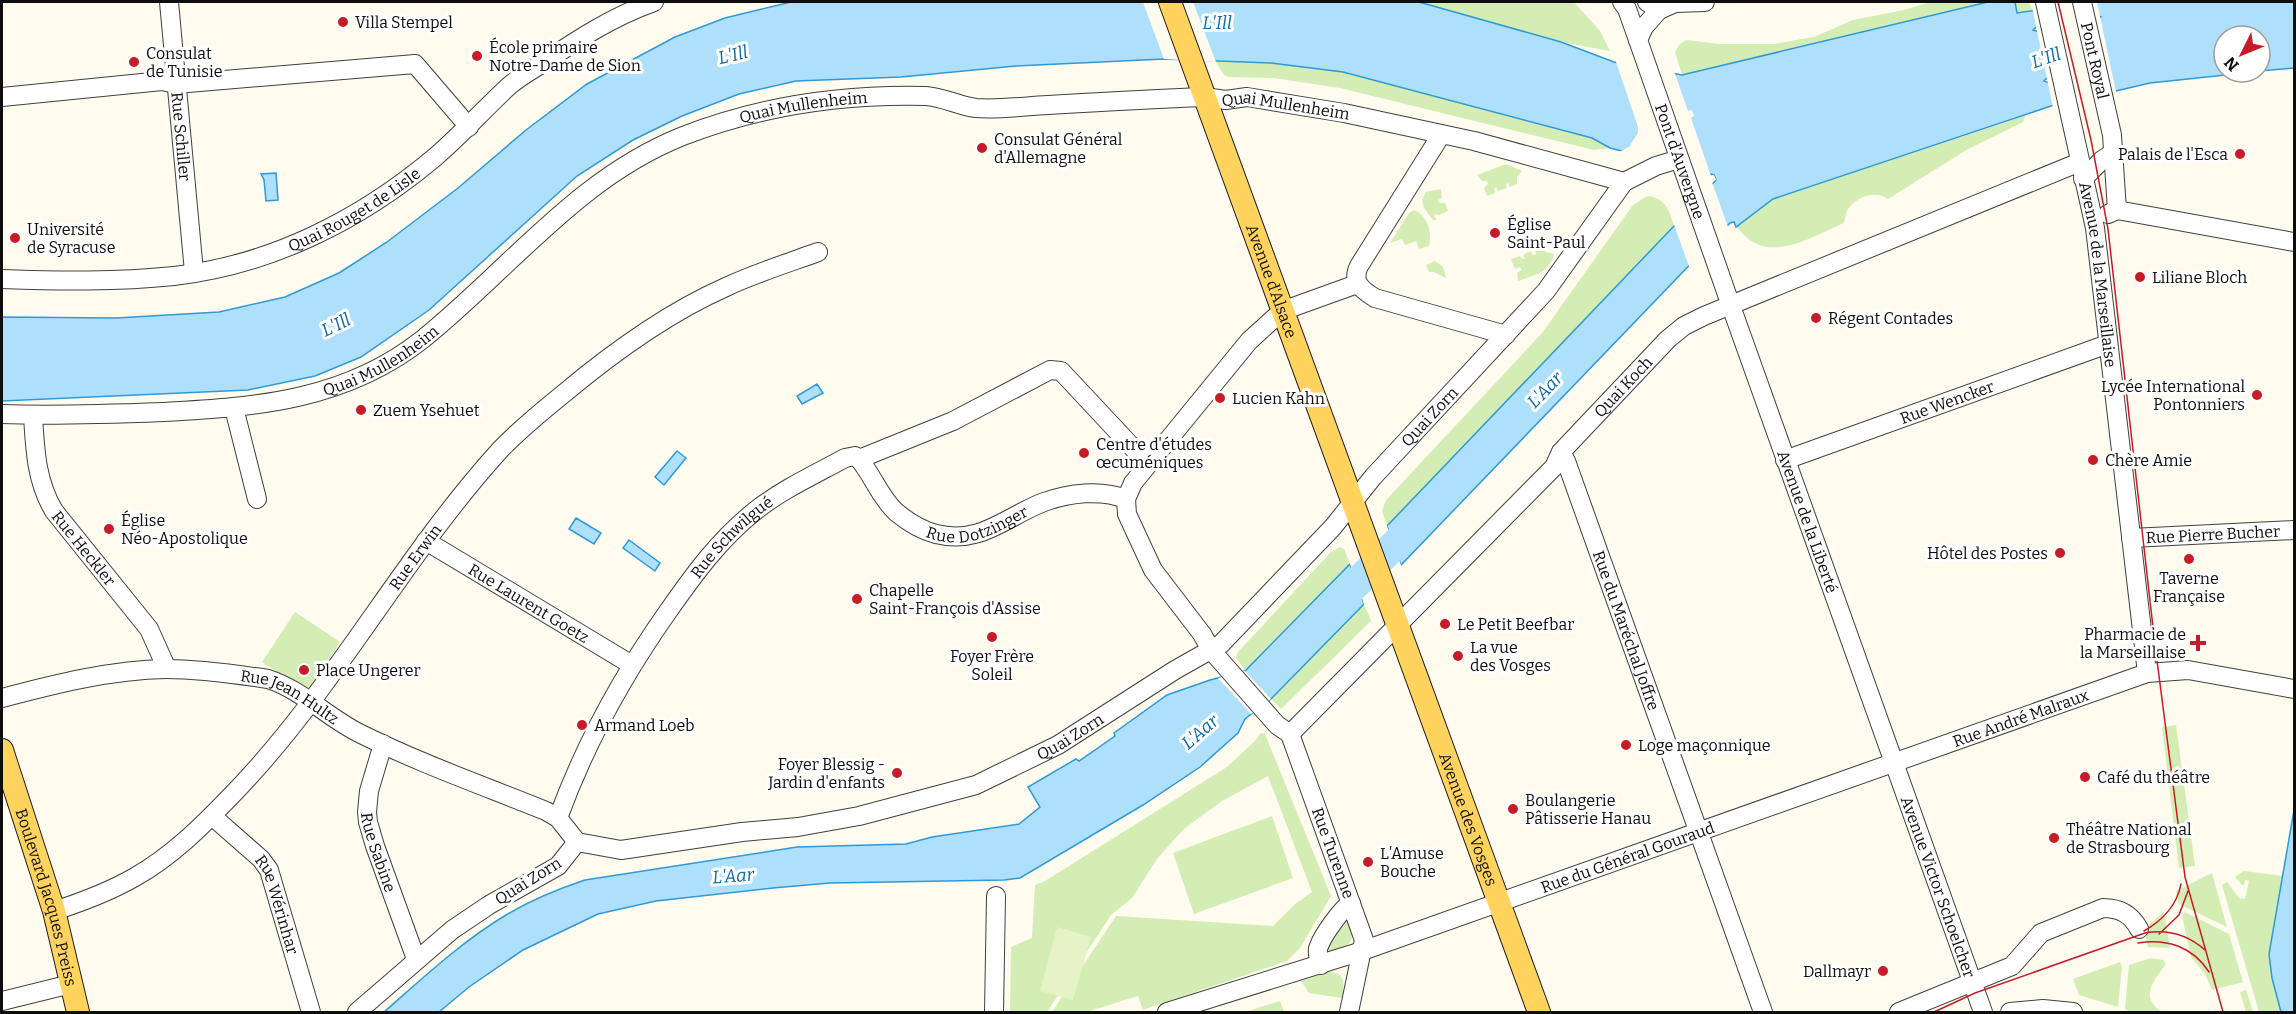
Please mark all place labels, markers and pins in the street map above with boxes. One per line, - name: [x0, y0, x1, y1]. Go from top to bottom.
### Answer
- place label: Villa Stempel: [355, 13, 453, 32]
- marker: Villa Stempel: [336, 15, 350, 29]
- place label: École primaire Notre-Dame de Sion: [489, 37, 641, 75]
- place label: Consulat de Tunisie: [146, 44, 222, 81]
- marker: École primaire Notre-Dame de Sion: [470, 49, 484, 63]
- marker: Consulat de Tunisie: [127, 55, 141, 69]
- place label: Consulat Général d'Allemagne: [994, 130, 1123, 167]
- marker: Consulat Général d'Allemagne: [975, 141, 989, 155]
- place label: Palais de l'Esca: [2118, 145, 2228, 164]
- marker: Palais de l'Esca: [2233, 147, 2247, 161]
- place label: Église Saint-Paul: [1507, 214, 1586, 252]
- place label: Université de Syracuse: [27, 220, 115, 257]
- marker: Église Saint-Paul: [1488, 226, 1502, 240]
- marker: Université de Syracuse: [8, 231, 22, 245]
- place label: Liliane Bloch: [2152, 268, 2247, 287]
- marker: Liliane Bloch: [2133, 270, 2147, 284]
- place label: Régent Contades: [1828, 309, 1953, 328]
- marker: Régent Contades: [1809, 311, 1823, 325]
- place label: Lycée International Pontonniers: [2101, 377, 2245, 414]
- marker: Lycée International Pontonniers: [2250, 388, 2264, 402]
- place label: Lucien Kahn: [1232, 389, 1325, 408]
- marker: Lucien Kahn: [1213, 391, 1227, 405]
- place label: Zuem Ysehuet: [373, 401, 480, 420]
- marker: Zuem Ysehuet: [354, 403, 368, 417]
- place label: Centre d'études œcuméniques: [1096, 435, 1212, 472]
- marker: Centre d'études œcuméniques: [1077, 446, 1091, 460]
- place label: Chère Amie: [2105, 451, 2192, 470]
- marker: Chère Amie: [2086, 453, 2100, 467]
- place label: Église Néo-Apostolique: [121, 510, 248, 548]
- marker: Église Néo-Apostolique: [102, 522, 116, 536]
- place label: Hôtel des Postes: [1927, 544, 2048, 563]
- marker: Hôtel des Postes: [2053, 546, 2067, 560]
- marker: Taverne Française: [2182, 552, 2196, 566]
- place label: Taverne Française: [2153, 569, 2225, 606]
- place label: Chapelle Saint-François d'Assise: [869, 581, 1041, 618]
- marker: Chapelle Saint-François d'Assise: [850, 592, 864, 606]
- place label: Le Petit Beefbar: [1457, 615, 1574, 634]
- marker: Le Petit Beefbar: [1438, 617, 1452, 631]
- place label: Pharmacie de la Marseillaise: [2080, 625, 2186, 662]
- marker: Foyer Frère Soleil: [985, 630, 999, 644]
- marker: Pharmacie de la Marseillaise: [2191, 636, 2205, 650]
- place label: La vue des Vosges: [1470, 638, 1551, 675]
- place label: Foyer Frère Soleil: [950, 647, 1034, 684]
- marker: La vue des Vosges: [1451, 649, 1465, 663]
- place label: Place Ungerer: [316, 661, 420, 680]
- marker: Place Ungerer: [297, 663, 311, 677]
- place label: Armand Loeb: [594, 716, 695, 735]
- marker: Armand Loeb: [575, 718, 589, 732]
- place label: Loge maçonnique: [1638, 736, 1771, 755]
- marker: Loge maçonnique: [1619, 738, 1633, 752]
- place label: Foyer Blessig - Jardin d'enfants: [767, 755, 885, 792]
- marker: Foyer Blessig - Jardin d'enfants: [890, 766, 904, 780]
- place label: Café du théâtre: [2097, 768, 2210, 787]
- marker: Café du théâtre: [2078, 770, 2092, 784]
- place label: Boulangerie Pâtisserie Hanau: [1525, 791, 1651, 828]
- marker: Boulangerie Pâtisserie Hanau: [1506, 802, 1520, 816]
- place label: Théâtre National de Strasbourg: [2066, 820, 2192, 857]
- marker: Théâtre National de Strasbourg: [2047, 831, 2061, 845]
- place label: L'Amuse Bouche: [1380, 844, 1444, 881]
- marker: L'Amuse Bouche: [1361, 855, 1375, 869]
- place label: Dallmayr: [1803, 962, 1871, 981]
- marker: Dallmayr: [1876, 964, 1890, 978]

